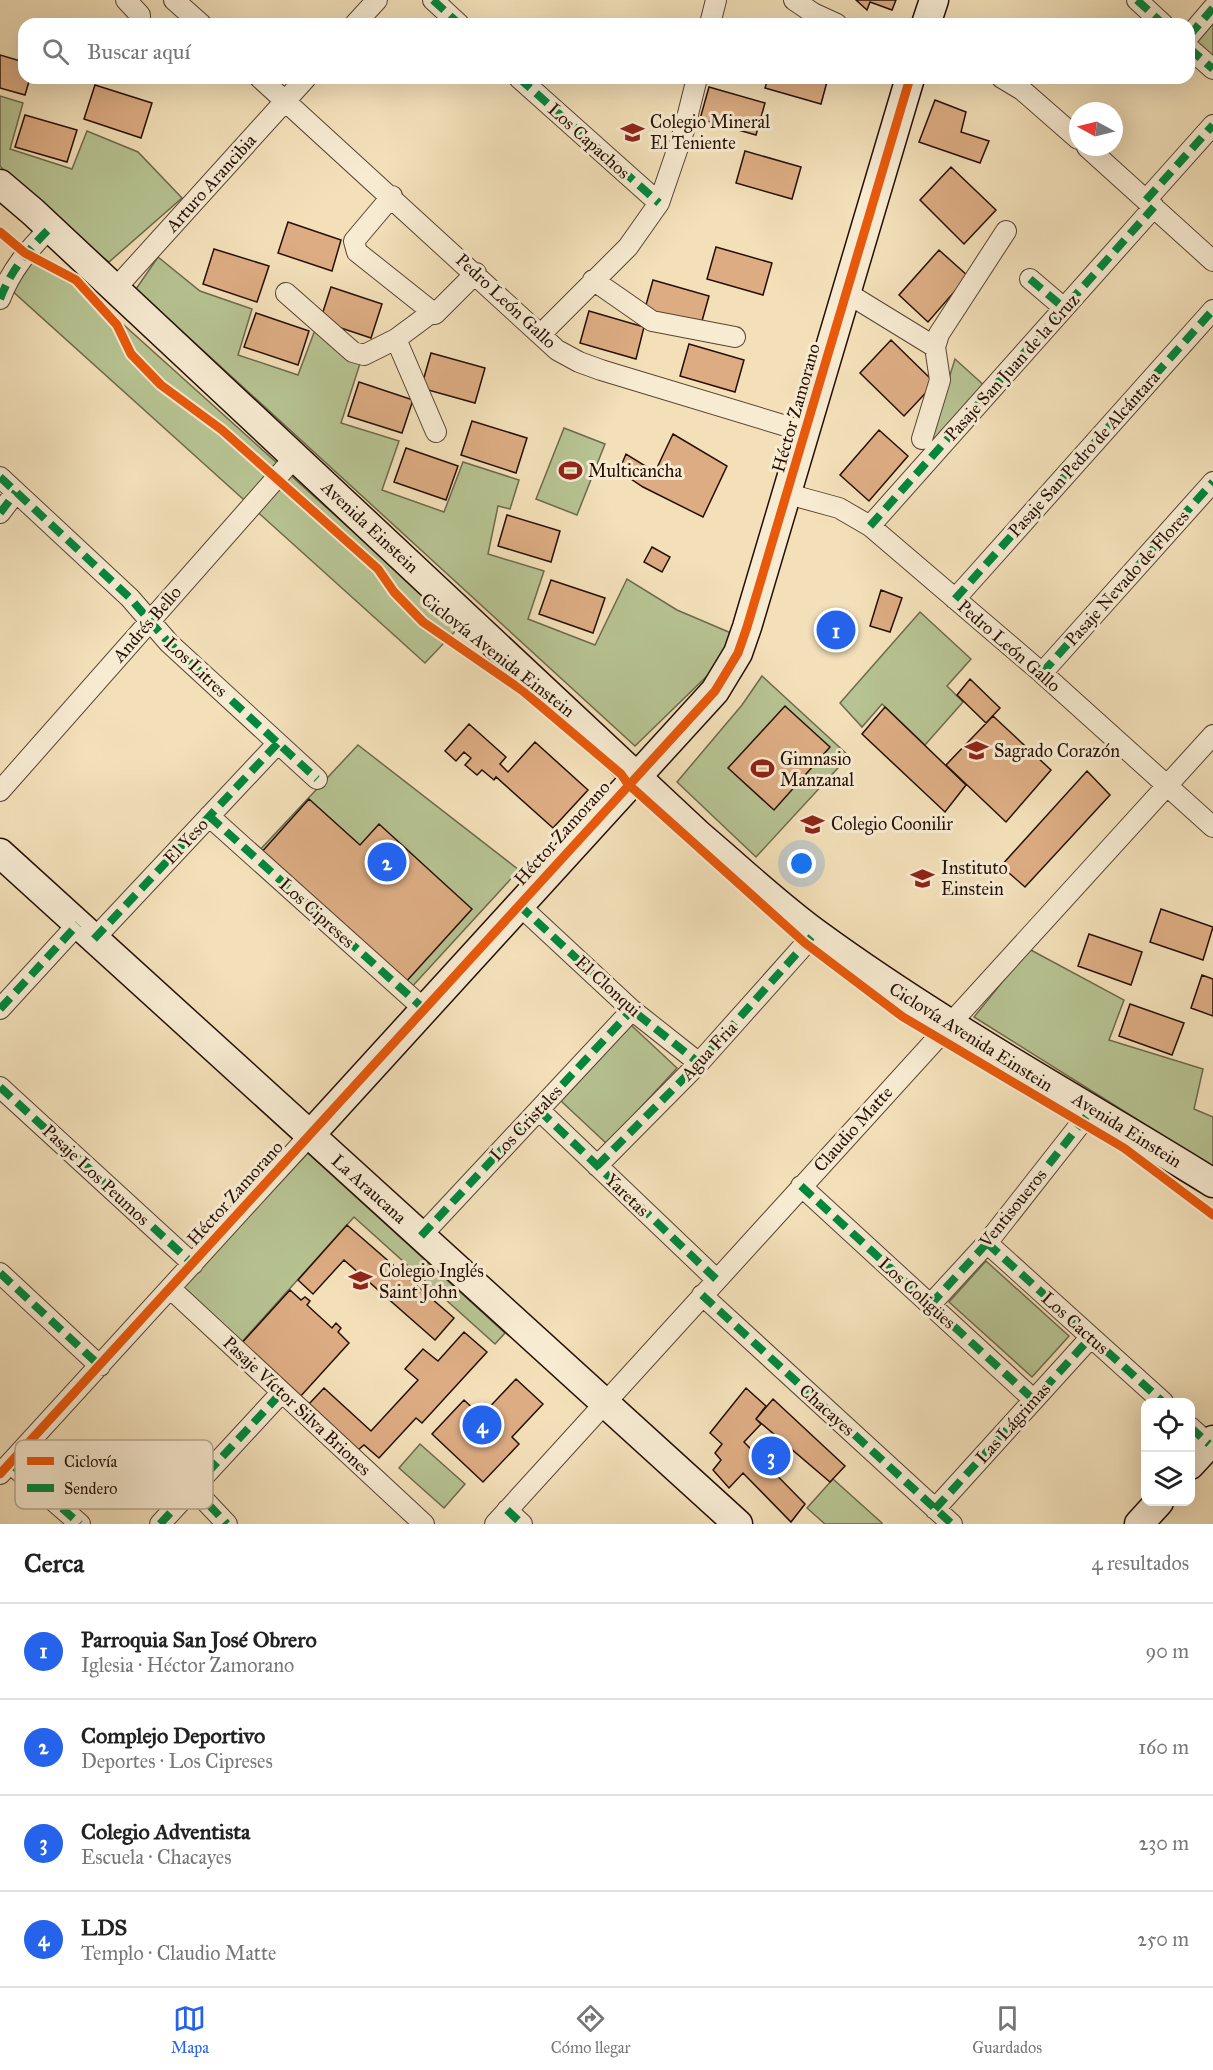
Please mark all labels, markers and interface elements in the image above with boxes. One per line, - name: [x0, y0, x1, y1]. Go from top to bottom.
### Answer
- search box: [18, 18, 1195, 84]
- icon: search: [39, 35, 72, 68]
- text: Buscar aquí: [87, 38, 190, 65]
- street label: Los Capachos: [543, 98, 635, 184]
- north arrow: [1069, 102, 1123, 156]
- place label: Colegio Mineral El Teniente: [650, 111, 770, 154]
- school or university icon: Colegio Mineral El Teniente: [619, 119, 645, 145]
- street label: Arturo Arancibia: [161, 129, 261, 237]
- street label: Pedro León Gallo: [451, 249, 561, 353]
- street label: Pasaje San Juan de la Cruz: [940, 289, 1085, 446]
- street label: Héctor Zamorano: [767, 341, 825, 475]
- street label: Pasaje San Pedro de Alcántara: [1004, 366, 1165, 542]
- sports icon: Multicancha: [557, 458, 583, 484]
- place label: Multicancha: [588, 460, 683, 482]
- street label: Avenida Einstein: [316, 476, 423, 578]
- street label: Pasaje Nevado de Flores: [1060, 506, 1194, 650]
- street label: Andrés Bello: [107, 581, 186, 667]
- street label: Ciclovía Avenida Einstein: [417, 588, 579, 722]
- street label: Pedro León Gallo: [953, 595, 1065, 697]
- pin: 1: [816, 608, 856, 652]
- street label: Los Litres: [160, 632, 232, 702]
- school or university icon: Sagrado Corazón: [963, 738, 989, 764]
- place label: Sagrado Corazón: [994, 740, 1120, 763]
- place label: Gimnasio Manzanal: [780, 748, 854, 791]
- sports icon: Gimnasio Manzanal: [749, 756, 775, 782]
- street label: Héctor Zamorano: [509, 776, 615, 890]
- school or university icon: Colegio Coonilir: [800, 811, 826, 837]
- street label: El Yeso: [159, 813, 213, 869]
- place label: Colegio Coonilir: [831, 813, 953, 836]
- pin: 2: [368, 840, 406, 884]
- your location: [787, 849, 816, 878]
- place label: Instituto Einstein: [941, 857, 1008, 900]
- school or university icon: Instituto Einstein: [910, 865, 936, 891]
- street label: Los Cipreses: [275, 873, 359, 953]
- street label: El Clonqui: [570, 951, 645, 1022]
- street label: Ciclovía Avenida Einstein: [885, 978, 1057, 1097]
- street label: Agua Fria: [676, 1017, 743, 1086]
- street label: Los Cristales: [485, 1080, 567, 1166]
- street label: Claudio Matte: [809, 1082, 897, 1176]
- street label: Avenida Einstein: [1067, 1087, 1186, 1173]
- street label: Pasaje Los Peumos: [38, 1120, 154, 1230]
- street label: Héctor Zamorano: [182, 1136, 288, 1250]
- street label: La Araucana: [327, 1150, 411, 1229]
- street label: Ventisoueros: [974, 1164, 1051, 1253]
- street label: Yaretas: [600, 1169, 654, 1221]
- street label: Los Coligües: [873, 1253, 960, 1334]
- place label: Colegio Inglés Saint John: [379, 1260, 484, 1304]
- school or university icon: Colegio Inglés Saint John: [348, 1268, 374, 1294]
- street label: Los Cactus: [1037, 1287, 1113, 1359]
- street label: Pasaje Víctor Silva Briones: [218, 1332, 376, 1480]
- street label: Las Lágrimas: [971, 1378, 1056, 1469]
- street label: Chacayes: [795, 1379, 859, 1441]
- map controls: [1141, 1398, 1195, 1506]
- button: locate: [1141, 1398, 1195, 1452]
- pin: 4: [462, 1402, 502, 1448]
- pin: 3: [752, 1434, 790, 1478]
- legend: [15, 1440, 213, 1509]
- text: Ciclovía: [64, 1452, 117, 1471]
- button: layers: [1141, 1452, 1195, 1506]
- text: Sendero: [64, 1479, 117, 1498]
- text: Cerca: [24, 1547, 84, 1579]
- text: 4 resultados: [1091, 1551, 1189, 1575]
- text: Parroquia San José Obrero: [81, 1626, 317, 1653]
- text: 1: [40, 1639, 47, 1663]
- text: 90 m: [1146, 1639, 1189, 1663]
- text: Iglesia · Héctor Zamorano: [81, 1653, 294, 1677]
- text: Complejo Deportivo: [81, 1722, 265, 1749]
- text: 2: [39, 1735, 48, 1759]
- text: 160 m: [1138, 1735, 1189, 1759]
- text: Deportes · Los Cipreses: [81, 1749, 273, 1773]
- text: Colegio Adventista: [81, 1818, 250, 1845]
- text: 3: [40, 1831, 48, 1855]
- text: 230 m: [1138, 1831, 1189, 1855]
- text: Escuela · Chacayes: [81, 1845, 232, 1869]
- text: LDS: [81, 1914, 127, 1941]
- text: 4: [38, 1927, 49, 1951]
- text: 250 m: [1137, 1927, 1189, 1951]
- text: Templo · Claudio Matte: [81, 1941, 276, 1965]
- tab: Mapa: [171, 2002, 209, 2057]
- tab: Cómo llegar: [551, 2002, 630, 2057]
- tab: Guardados: [972, 2002, 1042, 2057]

